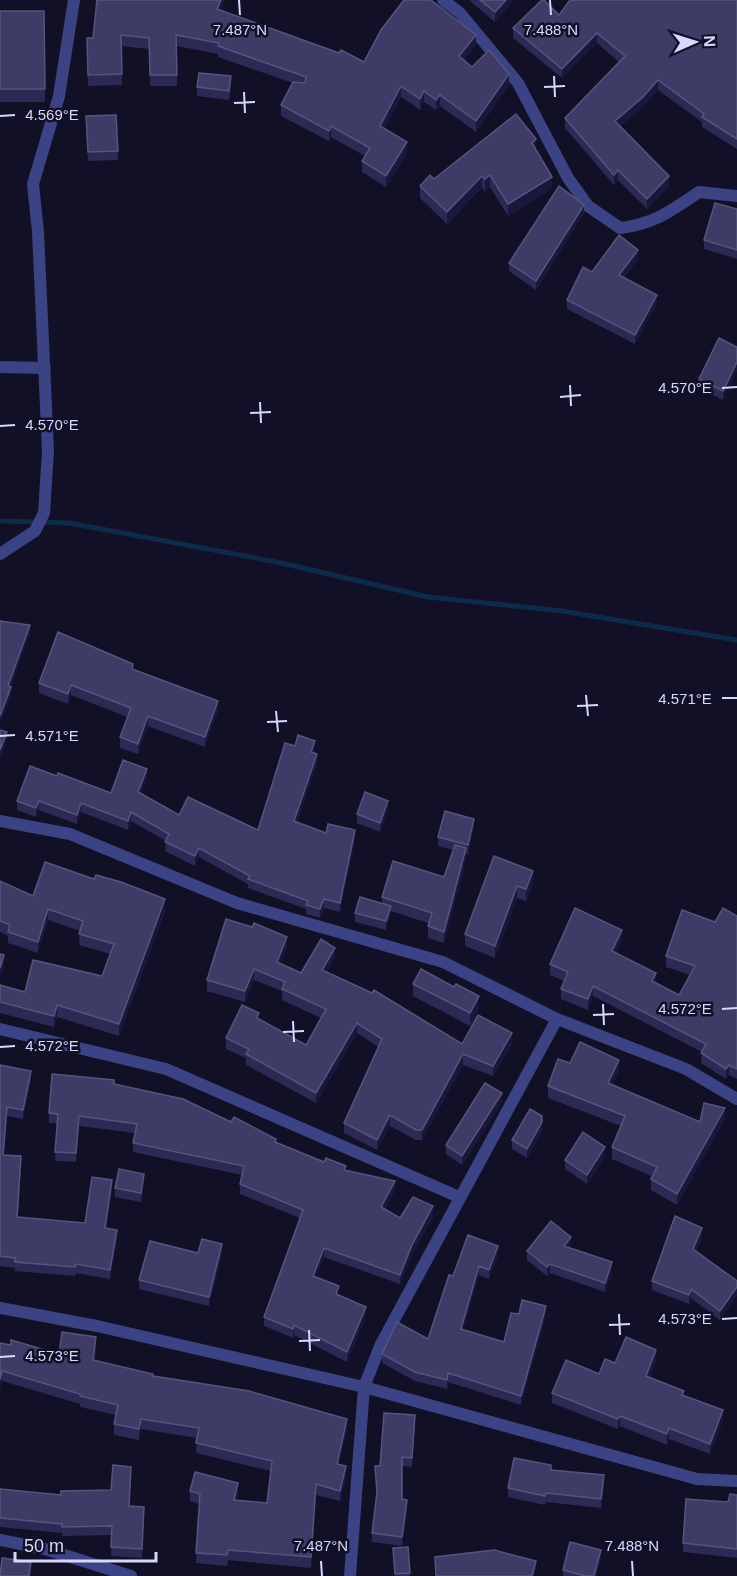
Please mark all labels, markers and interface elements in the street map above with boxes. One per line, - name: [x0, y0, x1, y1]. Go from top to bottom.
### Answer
- north arrow: [665, 12, 725, 72]
- text: 7.487°N: [213, 21, 267, 38]
- text: 7.488°N: [524, 21, 578, 38]
- text: N: [701, 35, 718, 47]
- text: 4.569°E: [25, 106, 79, 123]
- text: 4.570°E: [658, 379, 712, 396]
- text: 4.570°E: [25, 416, 79, 433]
- text: 4.571°E: [658, 690, 712, 707]
- text: 4.571°E: [25, 727, 79, 744]
- text: 4.572°E: [658, 1000, 712, 1017]
- text: 4.572°E: [25, 1037, 79, 1054]
- text: 4.573°E: [658, 1310, 712, 1327]
- text: 4.573°E: [25, 1347, 79, 1364]
- scale bar: [15, 1525, 156, 1563]
- text: 50 m: [24, 1536, 64, 1556]
- text: 7.487°N: [294, 1537, 348, 1554]
- text: 7.488°N: [605, 1537, 659, 1554]

